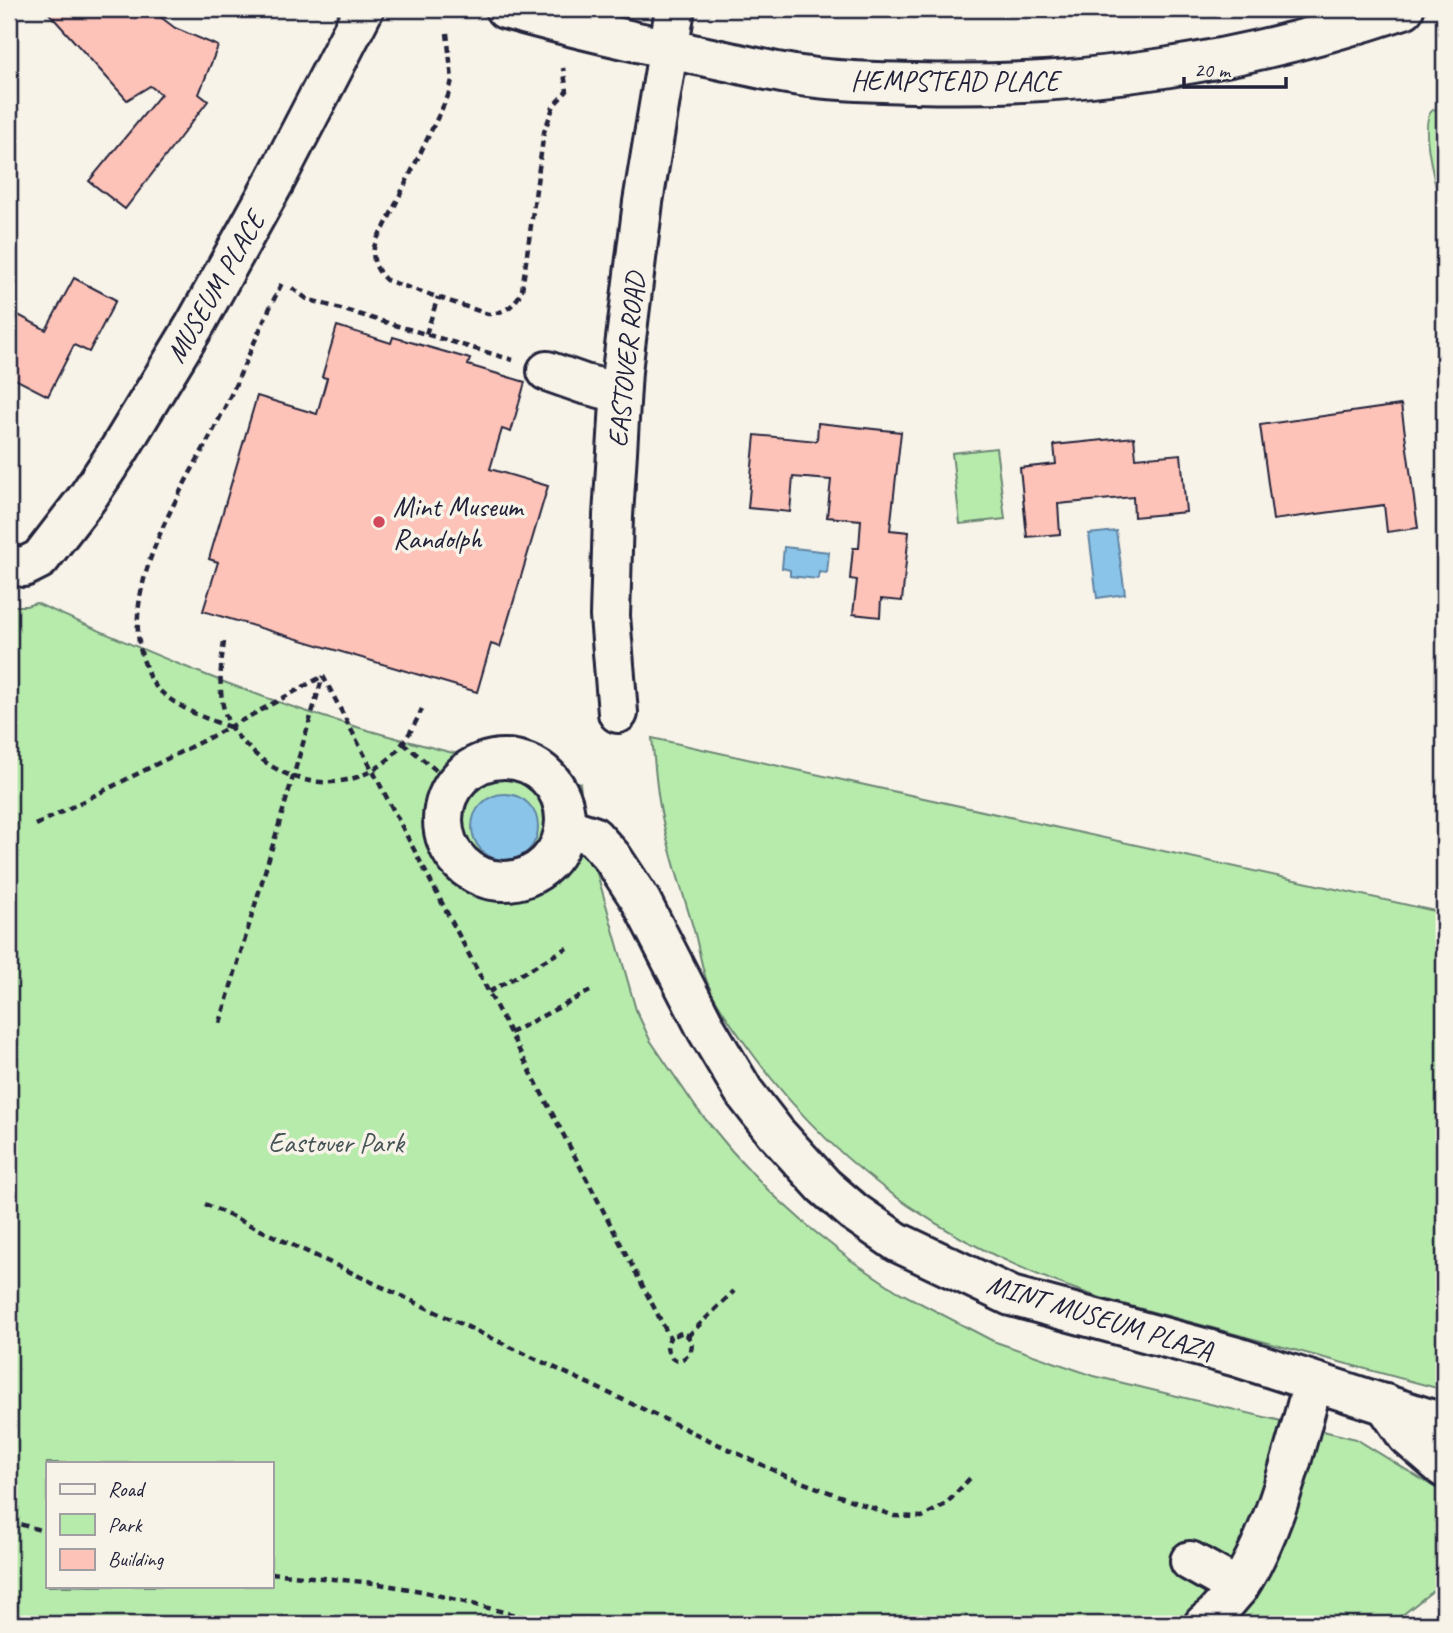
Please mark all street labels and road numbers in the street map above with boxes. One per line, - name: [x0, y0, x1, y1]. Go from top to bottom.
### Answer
- street label: HEMPSTEAD PLACE: [851, 63, 1063, 98]
- street label: MUSEUM PLACE: [158, 202, 274, 369]
- street label: EASTOVER ROAD: [599, 268, 653, 449]
- street label: MINT MUSEUM PLAZA: [983, 1266, 1218, 1368]

